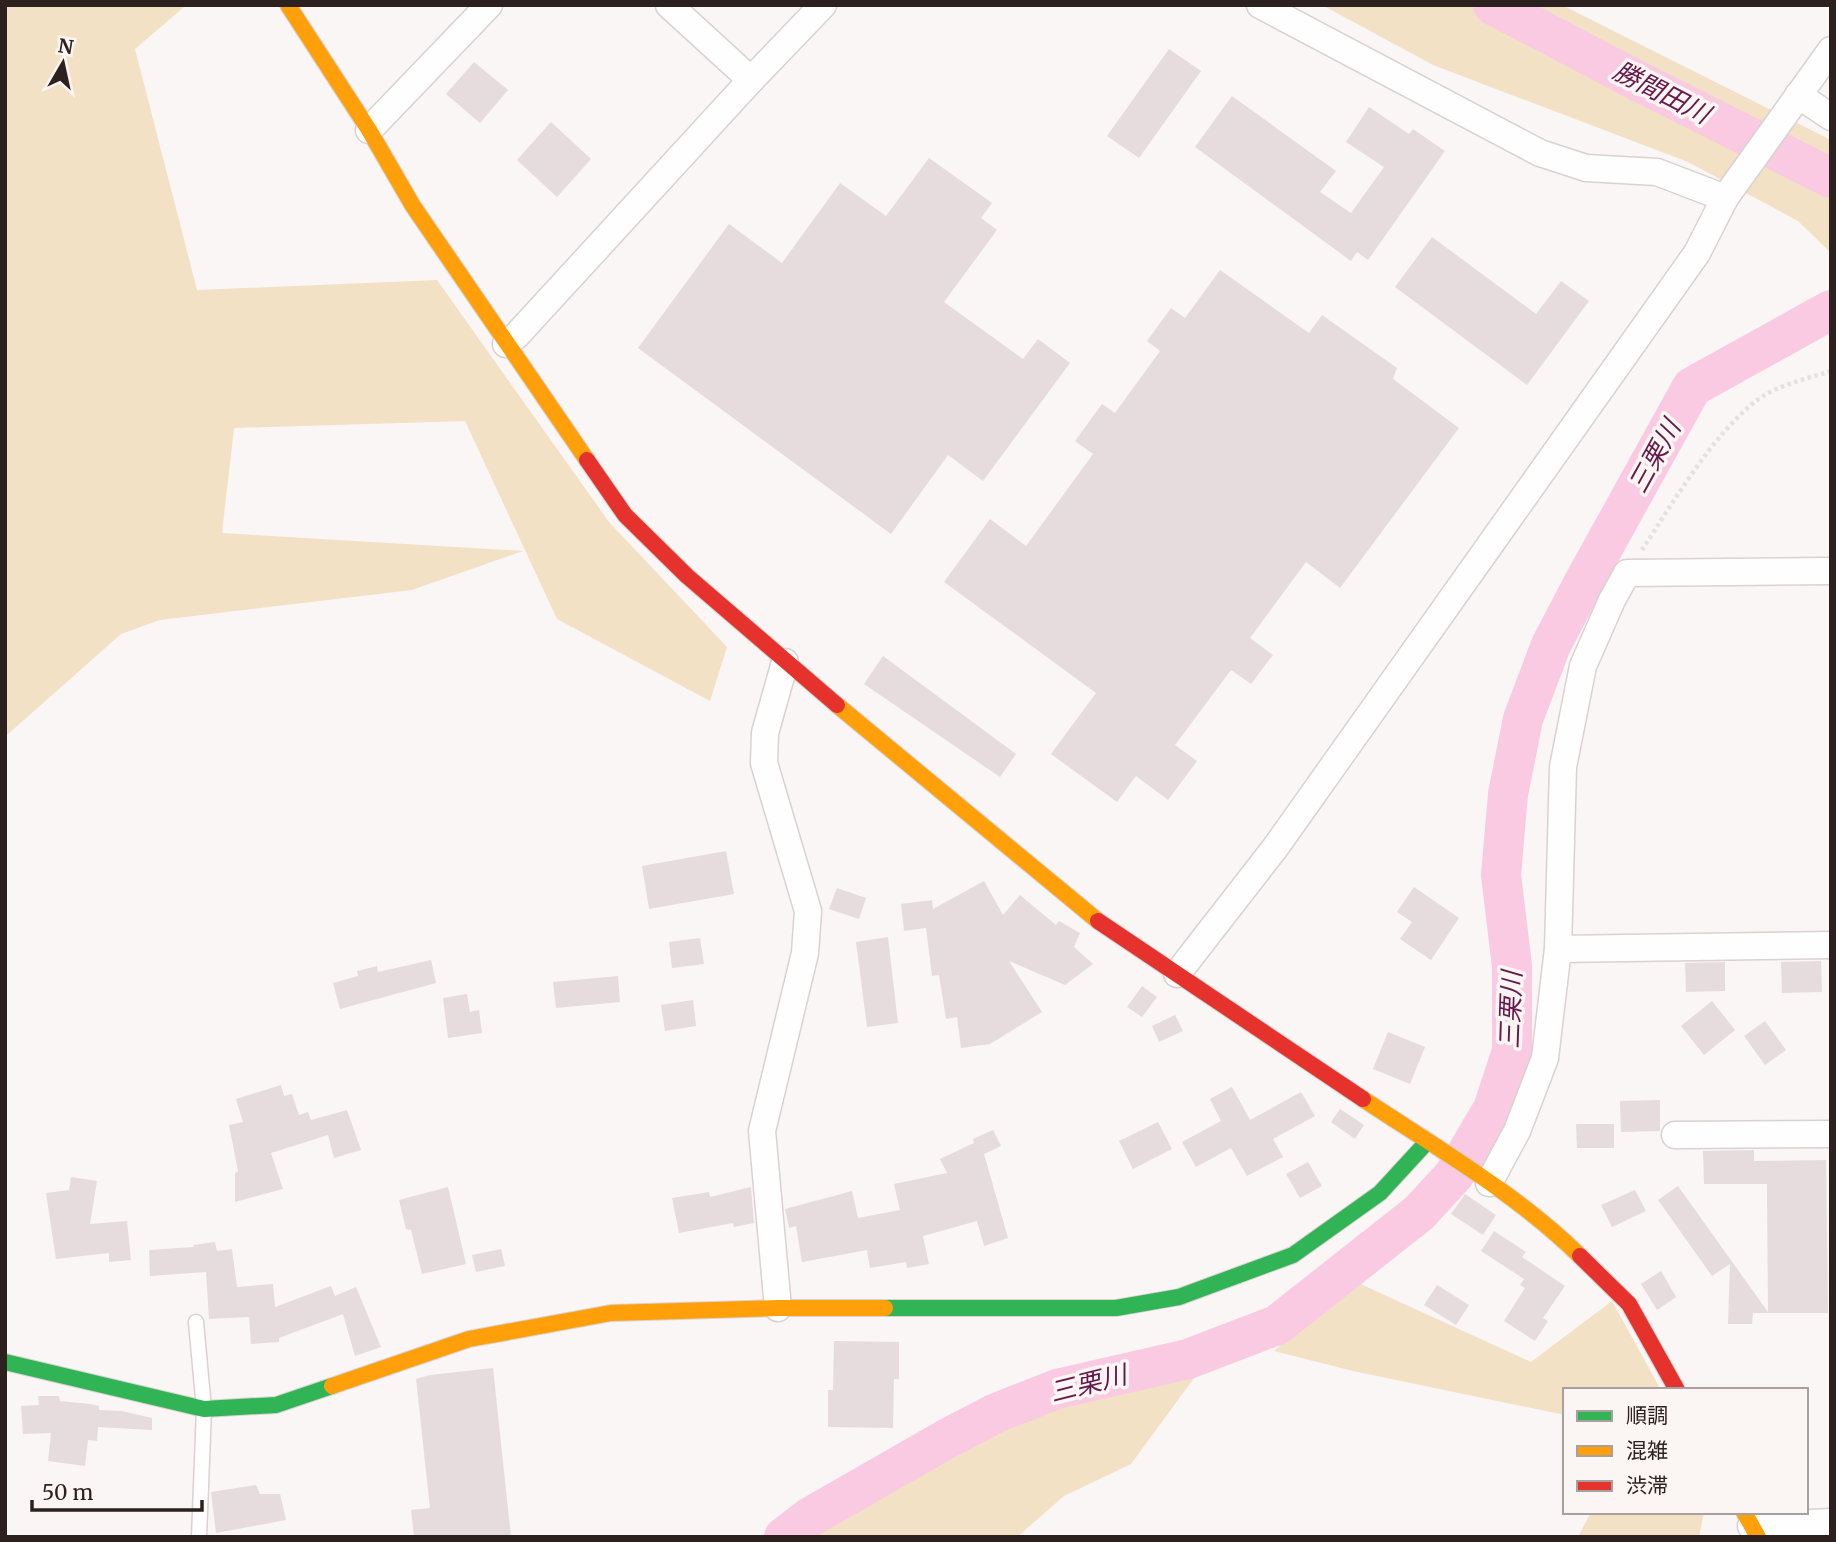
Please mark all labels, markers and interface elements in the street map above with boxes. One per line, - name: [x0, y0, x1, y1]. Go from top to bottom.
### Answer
- north arrow: [28, 28, 98, 98]
- text: N: [56, 33, 75, 59]
- water label: 勝間田川: [1608, 54, 1718, 132]
- water label: 三栗川: [1621, 411, 1689, 498]
- water label: 三栗川: [1492, 967, 1528, 1050]
- water label: 三栗川: [1046, 1357, 1133, 1408]
- legend: [1563, 1388, 1808, 1514]
- text: 順調: [1626, 1402, 1668, 1429]
- text: 混雑: [1626, 1437, 1668, 1464]
- scale bar: [32, 1468, 201, 1512]
- text: 渋滞: [1626, 1472, 1668, 1499]
- text: 50 m: [42, 1479, 93, 1506]

